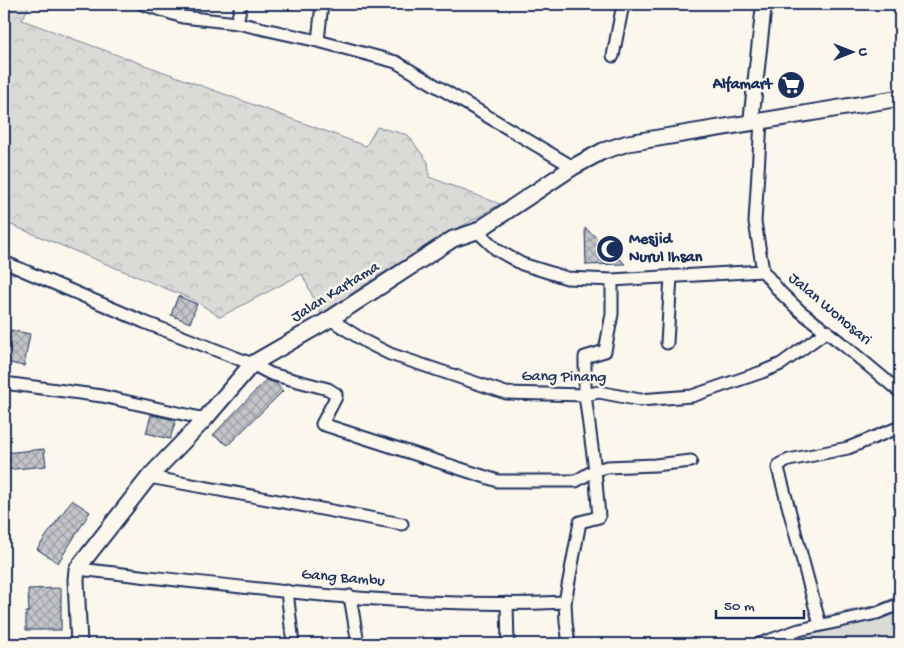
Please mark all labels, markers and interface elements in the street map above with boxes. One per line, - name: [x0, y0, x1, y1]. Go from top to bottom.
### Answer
- north arrow: [826, 28, 876, 78]
- text: U: [854, 48, 871, 56]
- supermarket icon: Alfamart: [776, 70, 806, 100]
- place label: Alfamart: [712, 75, 773, 95]
- place label: Mesjid Nurul Ihsan: [629, 231, 703, 268]
- mosque icon: Mesjid Nurul Ihsan: [595, 234, 625, 264]
- street label: Jalan Kartama: [288, 258, 384, 328]
- street label: Jalan Wonosari: [783, 270, 875, 350]
- street label: Gang Pinang: [521, 368, 607, 388]
- street label: Gang Bambu: [300, 566, 386, 592]
- scale bar: [716, 588, 804, 620]
- text: 50 m: [724, 598, 755, 616]

